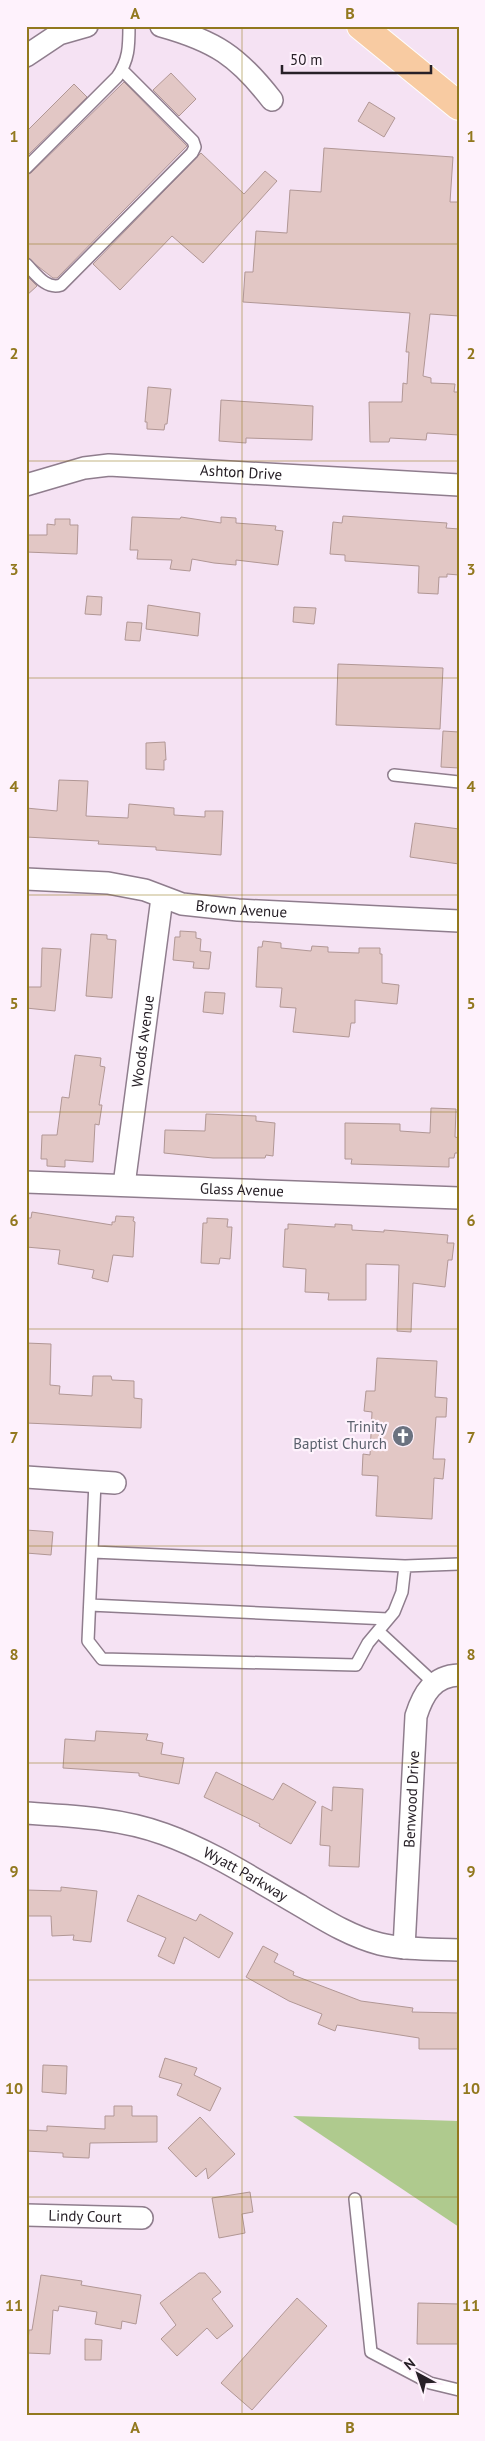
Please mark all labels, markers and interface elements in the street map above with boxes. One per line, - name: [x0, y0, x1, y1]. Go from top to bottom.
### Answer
- text: A: [130, 3, 140, 23]
- text: B: [345, 3, 355, 23]
- scale bar: [282, 42, 431, 74]
- text: 50 m: [290, 50, 323, 69]
- text: 1: [9, 126, 19, 146]
- text: 1: [466, 126, 476, 146]
- text: 2: [9, 343, 19, 363]
- text: 2: [466, 343, 476, 363]
- street label: Ashton Drive: [200, 460, 283, 484]
- text: 3: [9, 559, 19, 579]
- text: 3: [466, 559, 476, 579]
- text: 4: [9, 776, 19, 796]
- text: 4: [466, 776, 476, 796]
- street label: Brown Avenue: [195, 896, 288, 921]
- text: 5: [9, 993, 19, 1013]
- text: 5: [466, 993, 476, 1013]
- street label: Woods Avenue: [127, 994, 158, 1088]
- street label: Glass Avenue: [199, 1178, 284, 1201]
- text: 6: [9, 1210, 19, 1230]
- text: 6: [466, 1210, 476, 1230]
- place label: Trinity Baptist Church: [293, 1417, 387, 1453]
- church icon: Trinity Baptist Church: [391, 1424, 415, 1448]
- text: 7: [9, 1427, 19, 1447]
- text: 7: [466, 1427, 476, 1447]
- text: 8: [9, 1644, 19, 1664]
- text: 8: [466, 1644, 476, 1664]
- street label: Benwood Drive: [399, 1750, 423, 1848]
- street label: Wyatt Parkway: [200, 1842, 291, 1905]
- text: 9: [9, 1861, 19, 1881]
- text: 9: [466, 1861, 476, 1881]
- text: 10: [5, 2078, 23, 2098]
- text: 10: [462, 2078, 480, 2098]
- street label: Lindy Court: [48, 2206, 122, 2226]
- text: 11: [5, 2295, 23, 2315]
- text: 11: [462, 2295, 480, 2315]
- north arrow: [392, 2348, 442, 2398]
- text: N: [400, 2354, 419, 2374]
- text: A: [130, 2417, 140, 2437]
- text: B: [345, 2417, 355, 2437]

